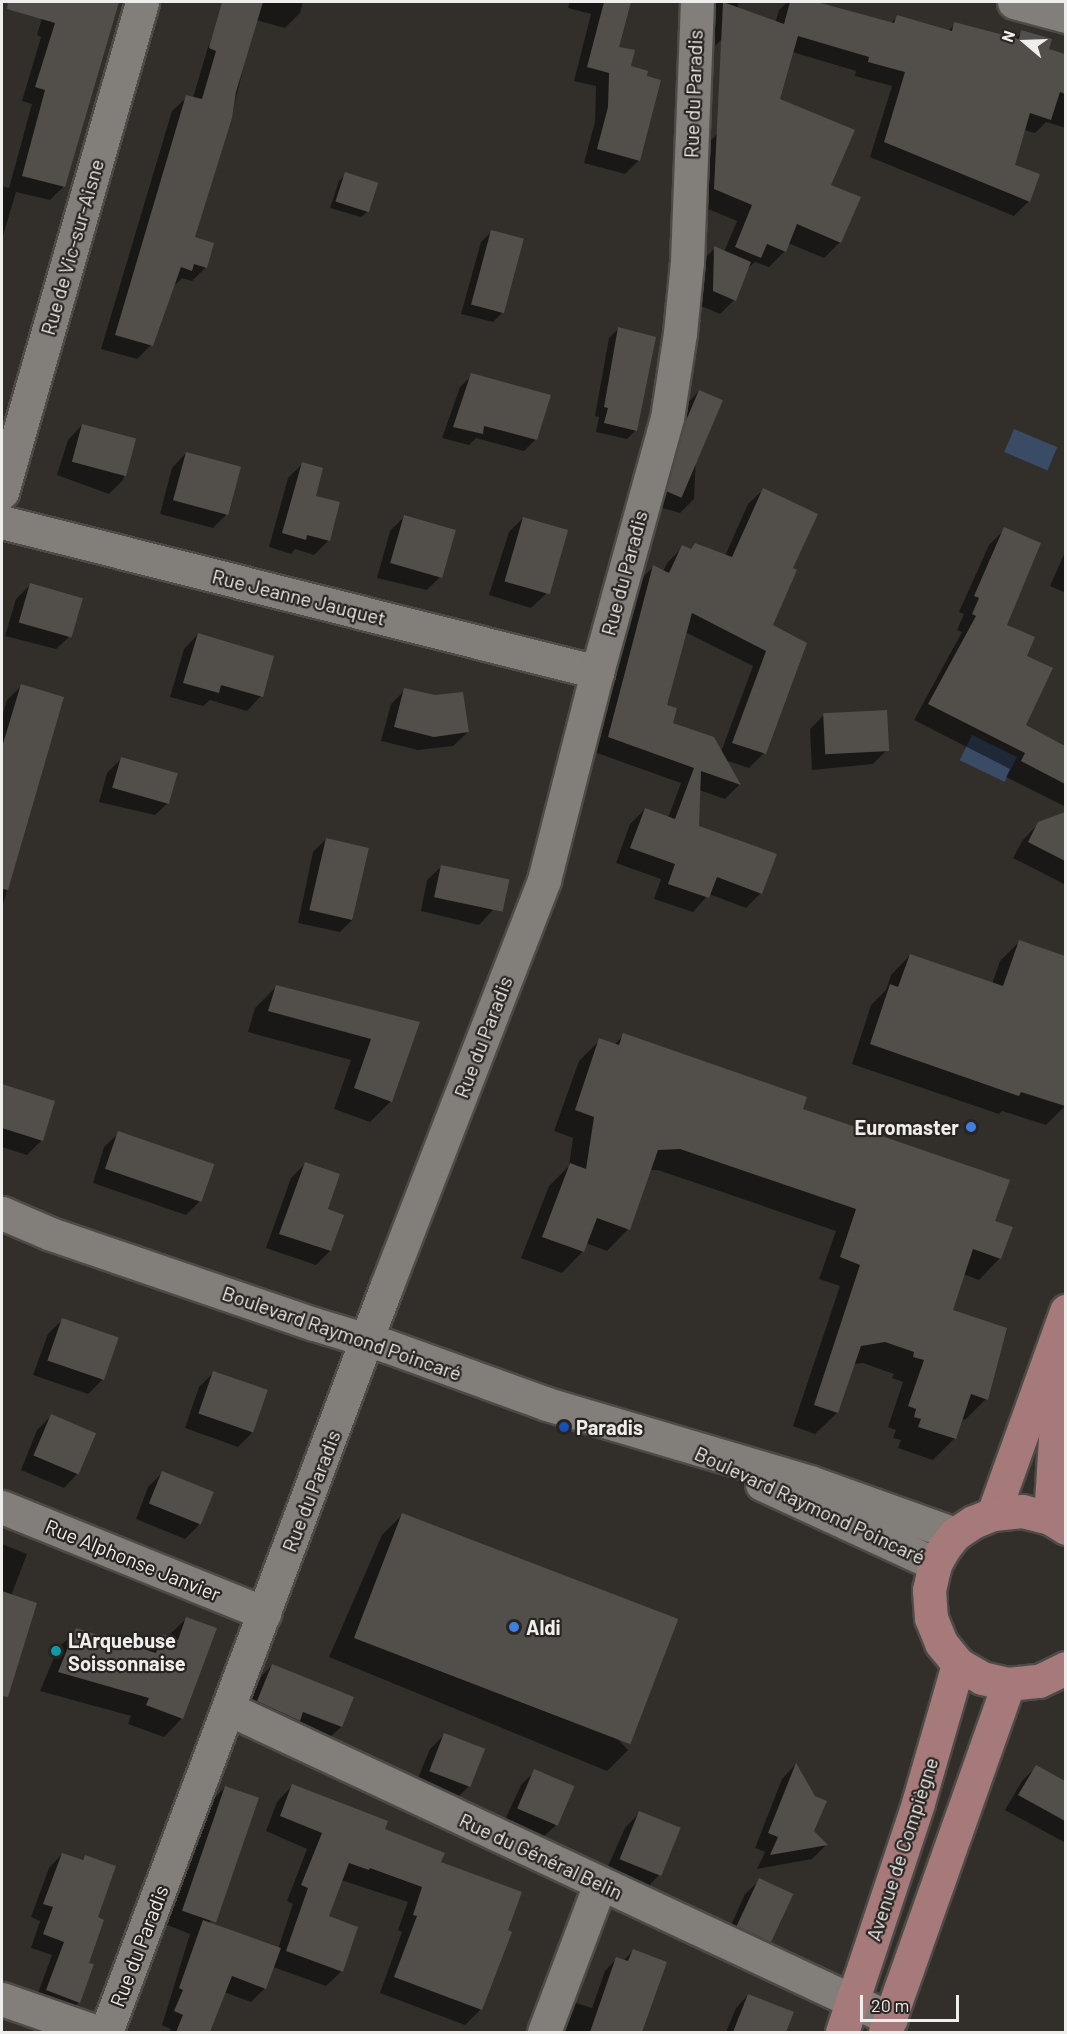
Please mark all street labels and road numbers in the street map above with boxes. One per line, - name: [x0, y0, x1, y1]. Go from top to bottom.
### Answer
- street label: Rue du Paradis: [679, 29, 707, 159]
- street label: Rue de Vic-sur-Aisne: [35, 156, 109, 338]
- street label: Rue du Paradis: [596, 508, 652, 638]
- street label: Rue Jeanne Jauquet: [210, 564, 388, 630]
- street label: Rue du Paradis: [449, 973, 517, 1101]
- street label: Boulevard Raymond Poincaré: [219, 1281, 465, 1385]
- street label: Rue du Paradis: [277, 1427, 345, 1555]
- street label: Boulevard Raymond Poincaré: [691, 1441, 929, 1569]
- street label: Rue Alphonse Janvier: [42, 1514, 224, 1606]
- street label: Avenue de Compiègne: [861, 1754, 943, 1944]
- street label: Rue du Général Belin: [456, 1808, 626, 1904]
- street label: Rue du Paradis: [105, 1882, 173, 2010]

